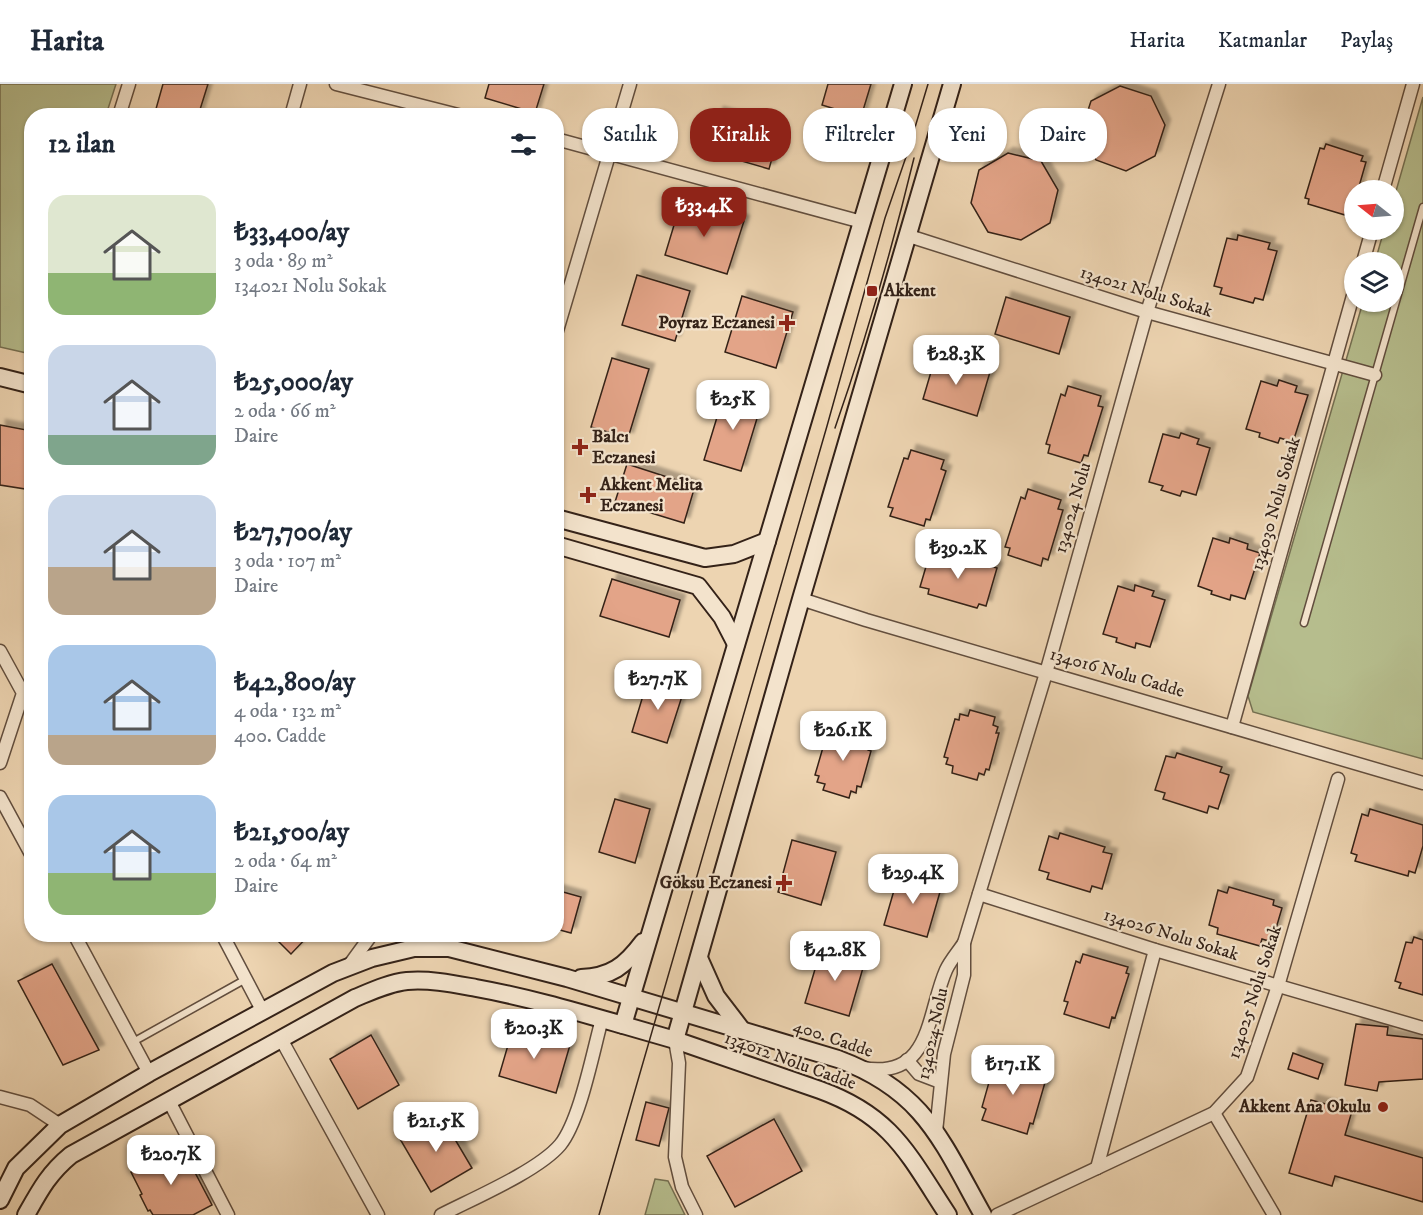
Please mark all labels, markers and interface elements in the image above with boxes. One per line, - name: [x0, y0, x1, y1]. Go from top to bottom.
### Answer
- text: Harita: [30, 24, 104, 59]
- text: Harita: [1130, 28, 1185, 54]
- text: Katmanlar: [1218, 28, 1307, 54]
- text: Paylaş: [1340, 28, 1393, 54]
- chip: Satılık: [582, 108, 678, 162]
- chip: Kiralık: [690, 108, 791, 162]
- chip: Filtreler: [803, 108, 916, 162]
- chip: Yeni: [928, 108, 1007, 162]
- chip: Daire: [1019, 108, 1107, 162]
- text: 12 ilan: [48, 128, 115, 161]
- icon: filters: [507, 128, 540, 161]
- north arrow: [1344, 180, 1404, 240]
- map controls: [1344, 180, 1404, 312]
- pin: ₺33.4K: [655, 187, 753, 238]
- text: ₺33.4K: [676, 194, 732, 219]
- text: ₺33,400/ay: [234, 216, 349, 249]
- icon: home: [96, 219, 168, 291]
- text: 3 oda · 89 m²: [234, 249, 333, 274]
- button: layers: [1344, 252, 1404, 312]
- street label: 134021 Nolu Sokak: [1077, 261, 1215, 323]
- text: 134021 Nolu Sokak: [234, 274, 387, 299]
- place label: Akkent: [883, 280, 936, 302]
- marker: Akkent: [865, 284, 879, 298]
- place label: Poyraz Eczanesi: [658, 312, 775, 334]
- marker: Poyraz Eczanesi: [780, 316, 794, 330]
- pin: ₺28.3K: [907, 335, 1005, 386]
- text: ₺28.3K: [927, 342, 985, 367]
- text: ₺25,000/ay: [234, 366, 353, 399]
- icon: home: [96, 369, 168, 441]
- pin: ₺25K: [697, 380, 769, 431]
- text: ₺25K: [710, 387, 756, 412]
- text: 2 oda · 66 m²: [234, 399, 336, 424]
- text: Daire: [234, 424, 278, 449]
- place label: Balcı Eczanesi: [592, 426, 656, 469]
- street label: 134030 Nolu Sokak: [1246, 434, 1306, 573]
- marker: Balcı Eczanesi: [573, 440, 587, 454]
- street label: 134024 Nolu: [1050, 460, 1097, 556]
- place label: Akkent Melita Eczanesi: [599, 474, 703, 517]
- marker: Akkent Melita Eczanesi: [581, 488, 595, 502]
- text: ₺27,700/ay: [234, 516, 352, 549]
- icon: home: [96, 519, 168, 591]
- pin: ₺39.2K: [909, 529, 1007, 580]
- text: ₺39.2K: [929, 536, 987, 561]
- text: 3 oda · 107 m²: [234, 549, 341, 574]
- text: Daire: [234, 574, 278, 599]
- street label: 134016 Nolu Cadde: [1047, 643, 1187, 703]
- pin: ₺27.7K: [609, 660, 707, 711]
- text: ₺42,800/ay: [234, 666, 355, 699]
- text: ₺27.7K: [628, 667, 688, 692]
- icon: home: [96, 669, 168, 741]
- text: 4 oda · 132 m²: [234, 699, 341, 724]
- pin: ₺26.1K: [794, 711, 892, 762]
- text: ₺26.1K: [814, 718, 872, 743]
- text: 400. Cadde: [234, 724, 326, 749]
- text: ₺21,500/ay: [234, 816, 349, 849]
- icon: home: [96, 819, 168, 891]
- text: 2 oda · 64 m²: [234, 849, 337, 874]
- pin: ₺29.4K: [864, 854, 962, 905]
- text: ₺29.4K: [882, 861, 944, 886]
- place label: Göksu Eczanesi: [660, 872, 772, 894]
- text: Daire: [234, 874, 278, 899]
- marker: Göksu Eczanesi: [777, 876, 791, 890]
- street label: 134026 Nolu Sokak: [1101, 904, 1241, 966]
- street label: 134025 Nolu Sokak: [1223, 922, 1287, 1062]
- pin: ₺42.8K: [786, 931, 884, 982]
- text: ₺42.8K: [804, 938, 866, 963]
- street label: 134024 Nolu: [913, 986, 954, 1082]
- pin: ₺20.3K: [485, 1009, 583, 1060]
- street label: 400. Cadde: [790, 1015, 876, 1063]
- text: ₺20.3K: [505, 1016, 563, 1041]
- street label: 134012 Nolu Cadde: [721, 1027, 859, 1095]
- pin: ₺17.1K: [964, 1045, 1062, 1096]
- text: ₺17.1K: [985, 1052, 1041, 1077]
- place label: Akkent Ana Okulu: [1238, 1096, 1371, 1118]
- marker: Akkent Ana Okulu: [1376, 1100, 1390, 1114]
- pin: ₺21.5K: [387, 1102, 485, 1153]
- text: ₺21.5K: [407, 1109, 465, 1134]
- pin: ₺20.7K: [122, 1135, 220, 1186]
- text: ₺20.7K: [141, 1142, 201, 1167]

